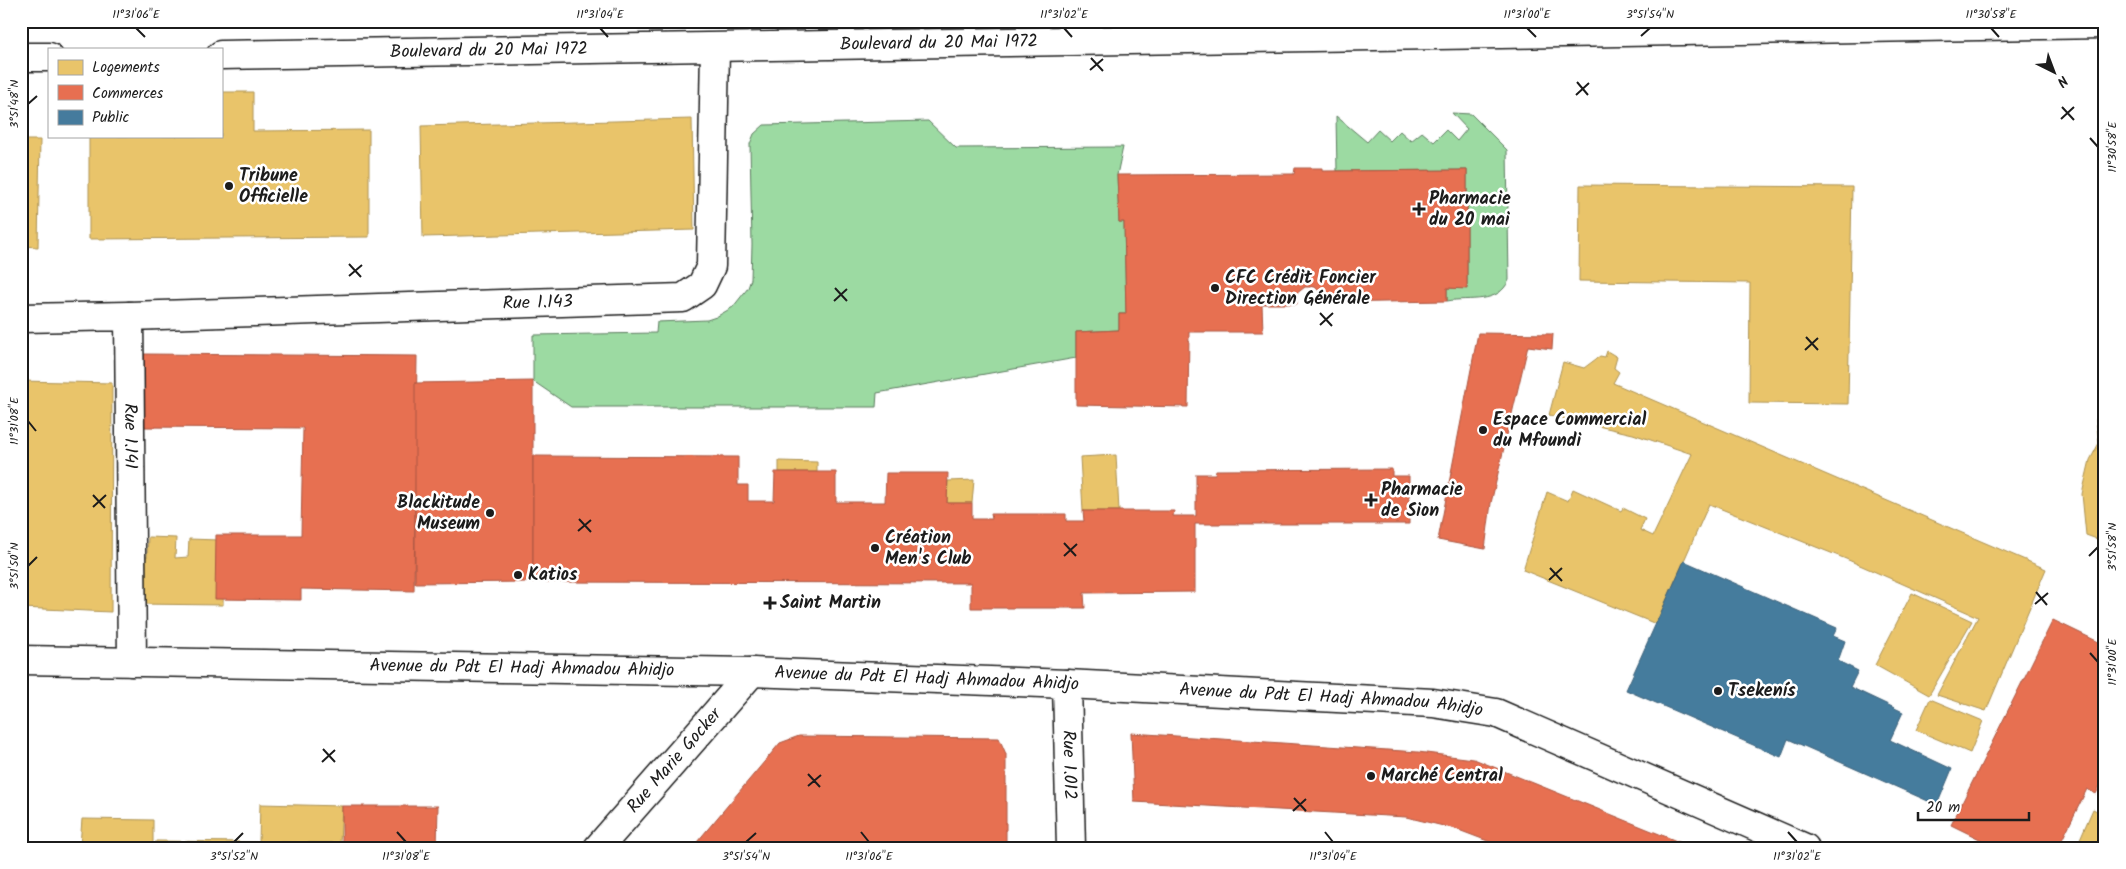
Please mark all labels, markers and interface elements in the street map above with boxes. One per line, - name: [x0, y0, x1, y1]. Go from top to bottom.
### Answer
- text: 11°31'06"E: [112, 5, 161, 24]
- text: 11°31'04"E: [576, 5, 625, 24]
- text: 11°31'02"E: [1040, 5, 1089, 24]
- text: 11°31'00"E: [1504, 5, 1551, 24]
- text: 3°51'54"N: [1626, 5, 1674, 24]
- text: 11°30'58"E: [1966, 5, 2017, 24]
- street label: Boulevard du 20 Mai 1972: [840, 27, 1038, 59]
- street label: Boulevard du 20 Mai 1972: [390, 34, 588, 67]
- legend: [48, 48, 222, 138]
- north arrow: [2028, 48, 2078, 98]
- text: Logements: [92, 56, 160, 80]
- text: N: [2051, 70, 2073, 92]
- text: 3°51'48"N: [5, 80, 24, 128]
- text: Commerces: [92, 82, 164, 106]
- text: Public: [92, 106, 129, 130]
- text: 11°30'58"E: [2103, 121, 2122, 172]
- place label: Tribune Officielle: [239, 162, 308, 212]
- marker: Tribune Officielle: [223, 180, 235, 192]
- place label: Pharmacie du 20 mai: [1429, 185, 1511, 235]
- marker: Pharmacie du 20 mai: [1413, 203, 1425, 215]
- place label: CFC Crédit Foncier Direction Générale: [1225, 264, 1377, 314]
- marker: CFC Crédit Foncier Direction Générale: [1209, 282, 1221, 294]
- street label: Rue 1.143: [502, 287, 573, 318]
- text: 11°31'08"E: [5, 396, 24, 445]
- street label: Rue 1.141: [115, 403, 145, 469]
- place label: Espace Commercial du Mfoundi: [1493, 406, 1646, 456]
- marker: Espace Commercial du Mfoundi: [1477, 424, 1489, 436]
- place label: Pharmacie de Sion: [1381, 476, 1463, 526]
- place label: Blackitude Museum: [397, 489, 480, 539]
- marker: Pharmacie de Sion: [1365, 494, 1377, 506]
- marker: Blackitude Museum: [484, 507, 496, 519]
- text: 3°51'58"N: [2103, 523, 2122, 571]
- place label: Création Men's Club: [885, 524, 972, 574]
- text: 3°51'50"N: [5, 542, 24, 590]
- marker: Création Men's Club: [869, 542, 881, 554]
- place label: Katios: [528, 561, 578, 590]
- marker: Katios: [512, 569, 524, 581]
- place label: Saint Martin: [780, 589, 881, 618]
- marker: Saint Martin: [764, 597, 776, 609]
- text: 11°31'00"E: [2103, 638, 2122, 685]
- street label: Avenue du Pdt El Hadj Ahmadou Ahidjo: [369, 651, 674, 685]
- street label: Avenue du Pdt El Hadj Ahmadou Ahidjo: [774, 658, 1080, 699]
- street label: Avenue du Pdt El Hadj Ahmadou Ahidjo: [1178, 675, 1485, 725]
- place label: Tsekenís: [1728, 677, 1796, 706]
- marker: Tsekenís: [1712, 685, 1724, 697]
- street label: Rue Marie Gocker: [620, 701, 730, 820]
- street label: Rue 1.012: [1054, 730, 1084, 800]
- place label: Marché Central: [1381, 762, 1503, 791]
- marker: Marché Central: [1365, 770, 1377, 782]
- scale bar: [1918, 789, 2030, 821]
- text: 20 m: [1926, 796, 1960, 820]
- text: 3°51'52"N: [210, 847, 258, 866]
- text: 11°31'08"E: [382, 847, 431, 866]
- text: 3°51'54"N: [722, 847, 770, 866]
- text: 11°31'06"E: [845, 847, 894, 866]
- text: 11°31'04"E: [1309, 847, 1358, 866]
- text: 11°31'02"E: [1773, 847, 1822, 866]

